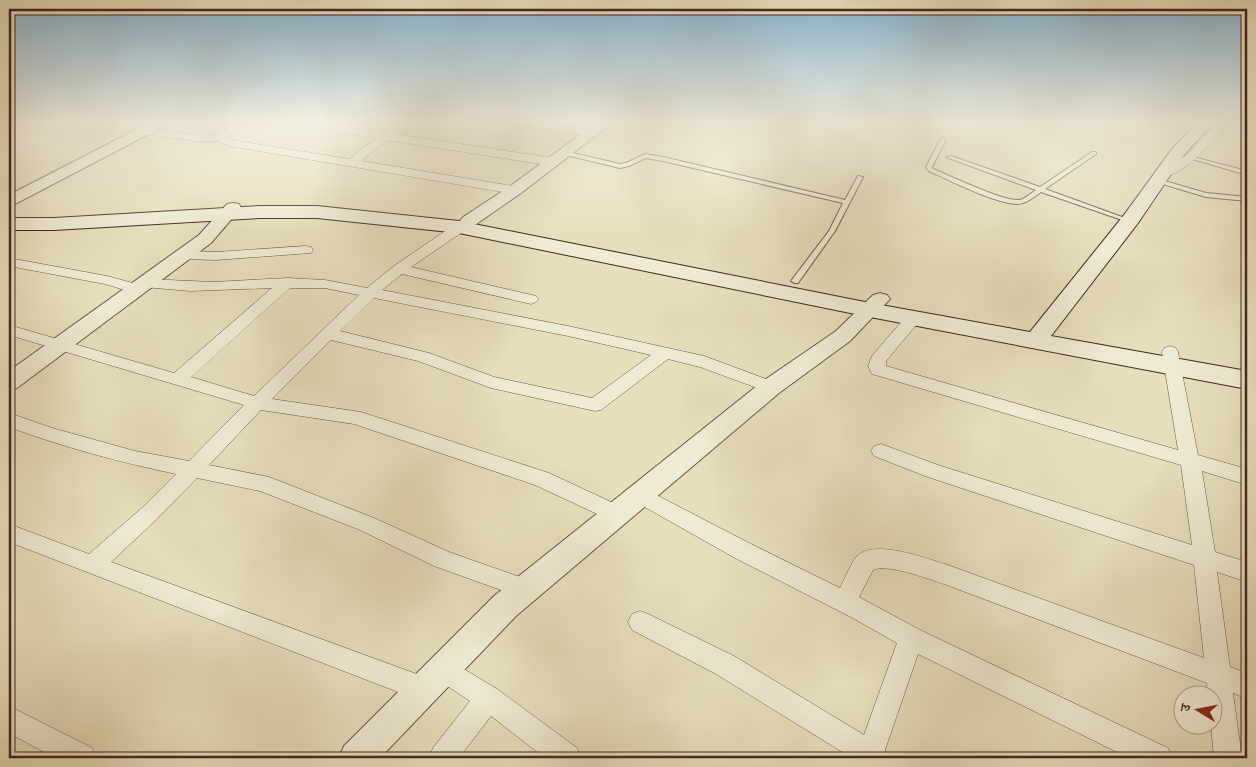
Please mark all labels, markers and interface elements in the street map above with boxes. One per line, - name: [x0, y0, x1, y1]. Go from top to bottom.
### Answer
- north arrow: [1174, 684, 1224, 734]
- text: उ: [1177, 702, 1195, 714]

